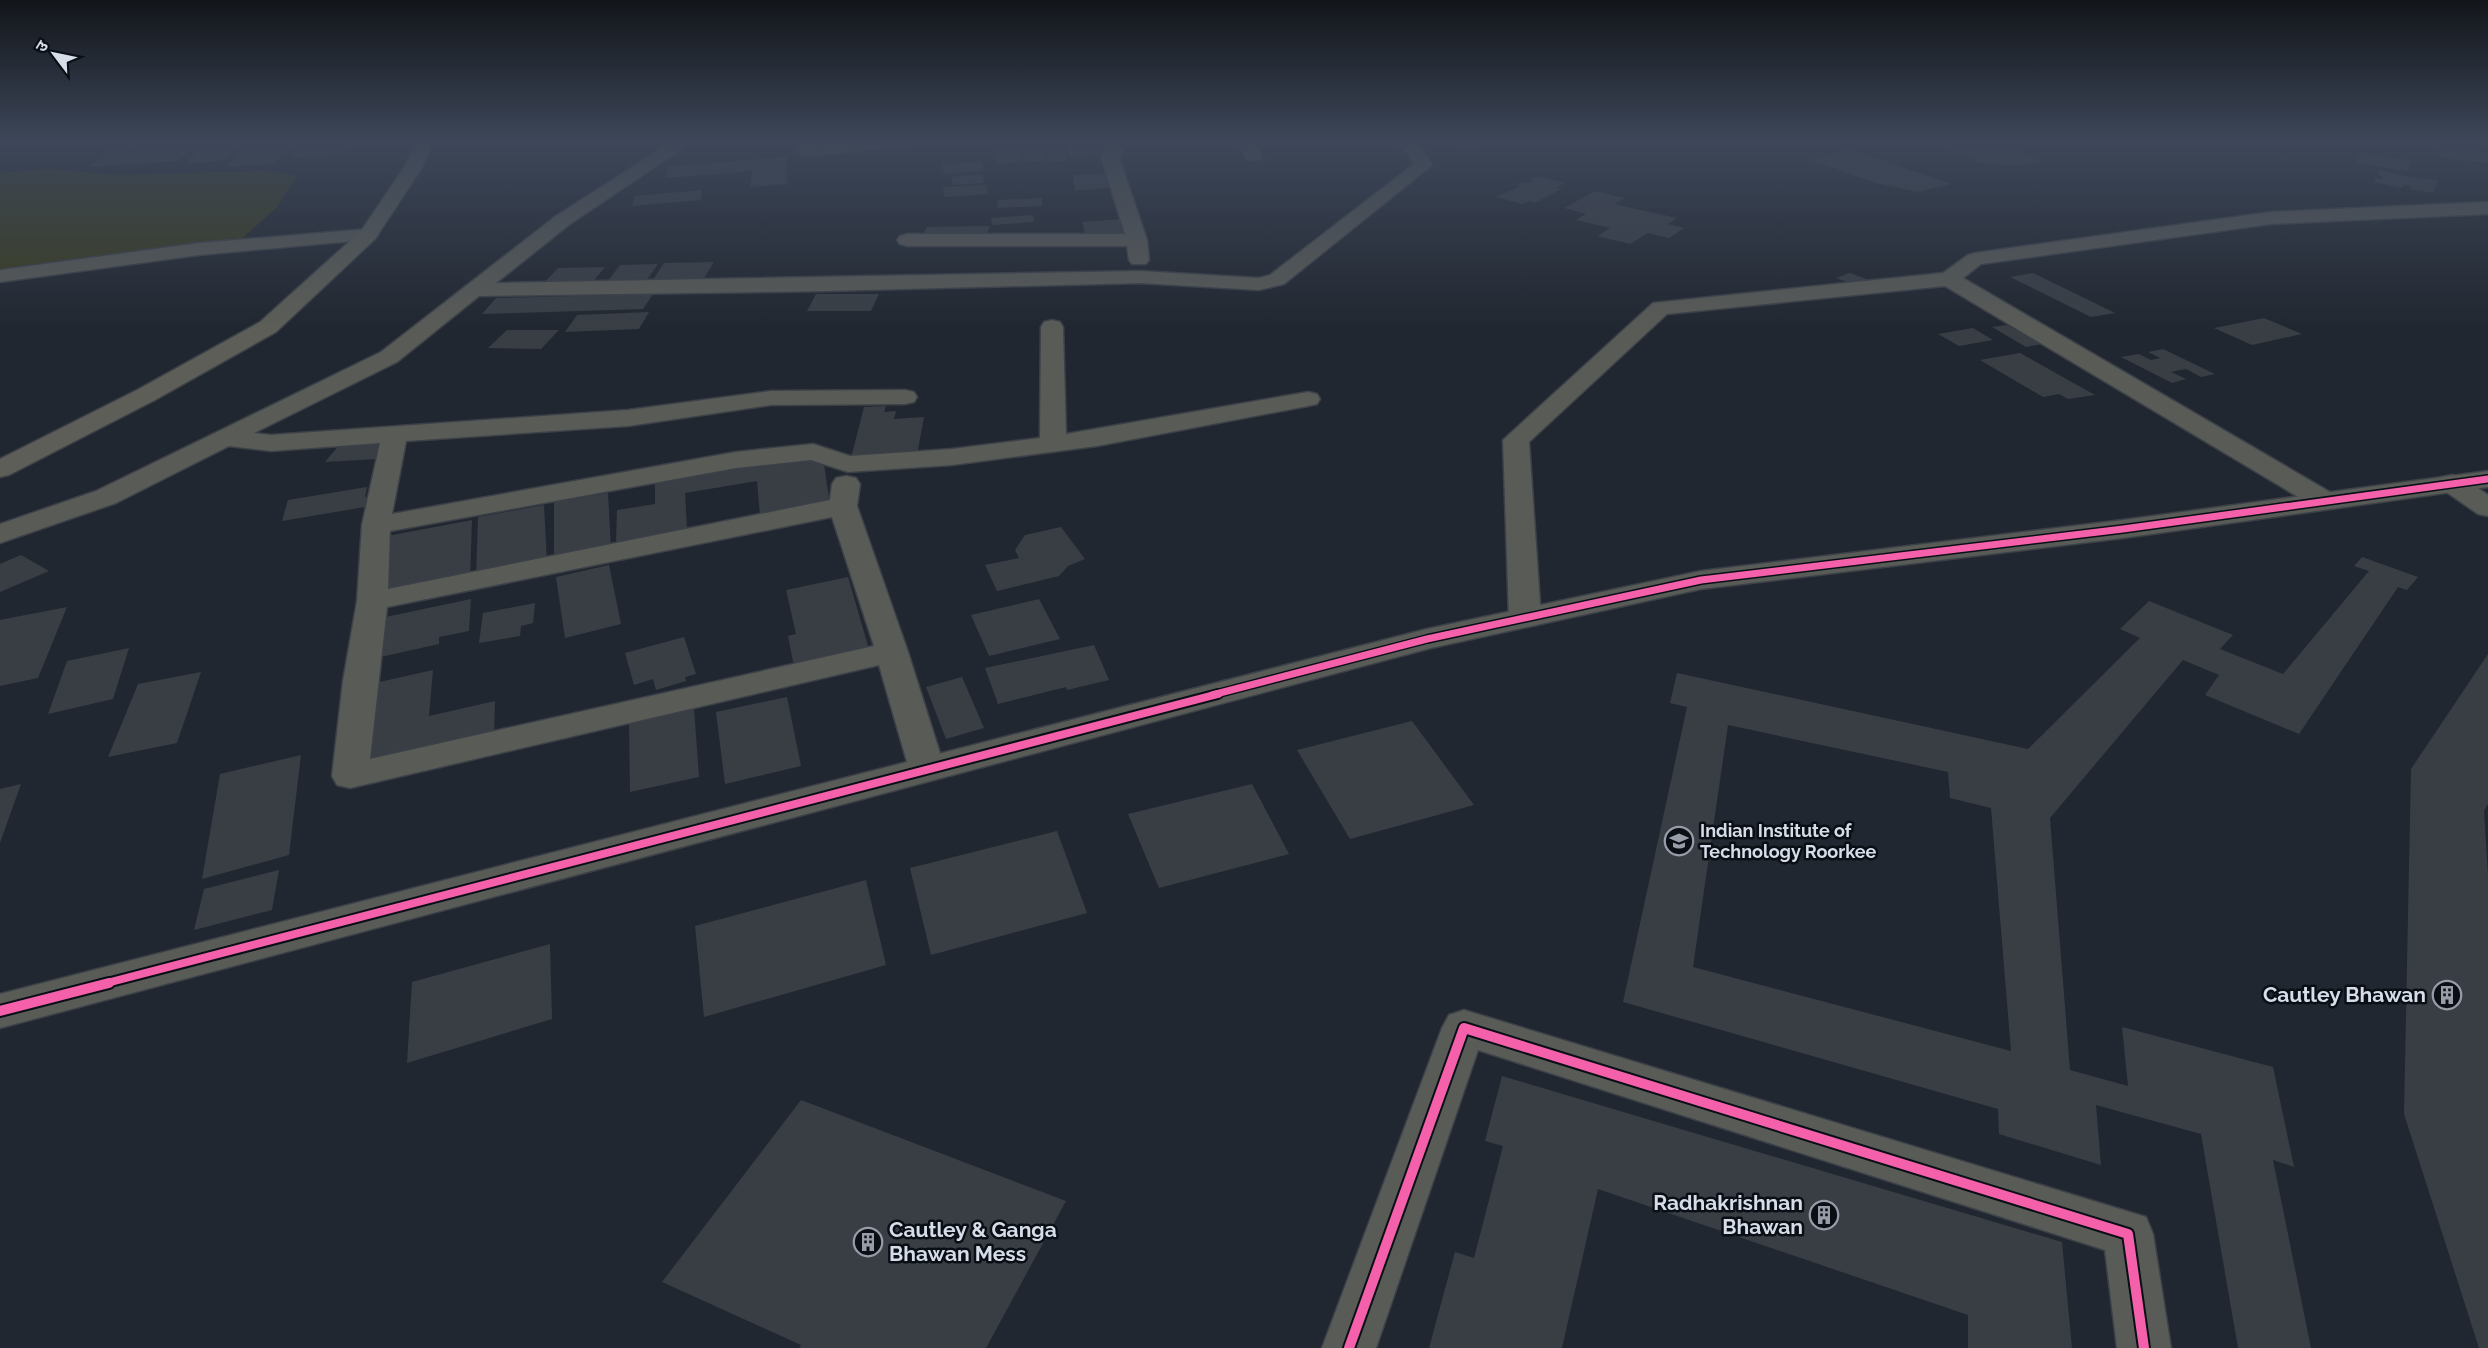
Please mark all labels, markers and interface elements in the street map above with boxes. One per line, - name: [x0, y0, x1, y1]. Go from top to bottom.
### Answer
- north arrow: [24, 24, 84, 84]
- text: उ: [31, 37, 53, 55]
- place label: Indian Institute of Technology Roorkee: [1700, 820, 1877, 862]
- school or university icon: Indian Institute of Technology Roorkee: [1663, 825, 1695, 857]
- building icon: Cautley Bhawan: [2431, 979, 2463, 1011]
- place label: Cautley Bhawan: [2263, 982, 2426, 1007]
- place label: Radhakrishnan Bhawan: [1653, 1190, 1803, 1239]
- building icon: Radhakrishnan Bhawan: [1808, 1199, 1840, 1231]
- place label: Cautley & Ganga Bhawan Mess: [889, 1217, 1057, 1266]
- building icon: Cautley & Ganga Bhawan Mess: [852, 1226, 884, 1258]

